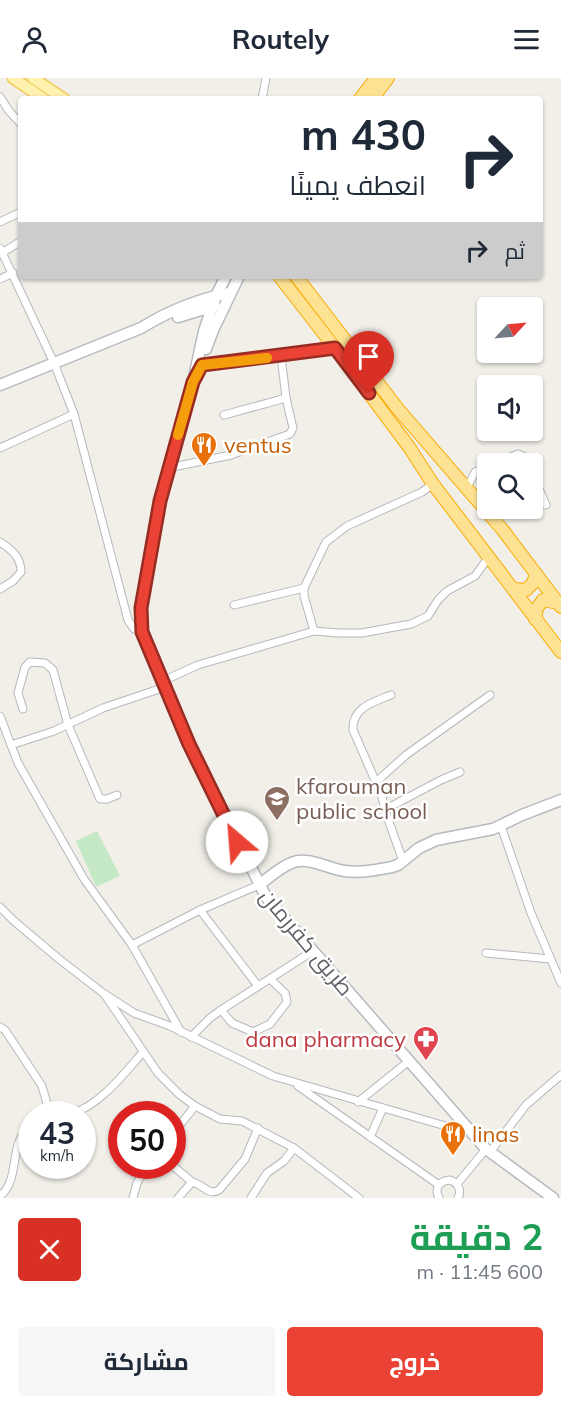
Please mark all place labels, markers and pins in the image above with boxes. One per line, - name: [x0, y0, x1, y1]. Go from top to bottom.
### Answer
- pin: [343, 331, 394, 393]
- restaurant icon: ventus: [189, 430, 219, 468]
- place label: ventus: [224, 431, 292, 459]
- place label: kfarouman public school: [296, 772, 427, 825]
- school or university icon: kfarouman public school: [262, 784, 292, 822]
- pharmacy icon: dana pharmacy: [411, 1024, 441, 1062]
- place label: dana pharmacy: [245, 1025, 406, 1053]
- restaurant icon: linas: [438, 1119, 468, 1157]
- place label: linas: [472, 1120, 519, 1148]

